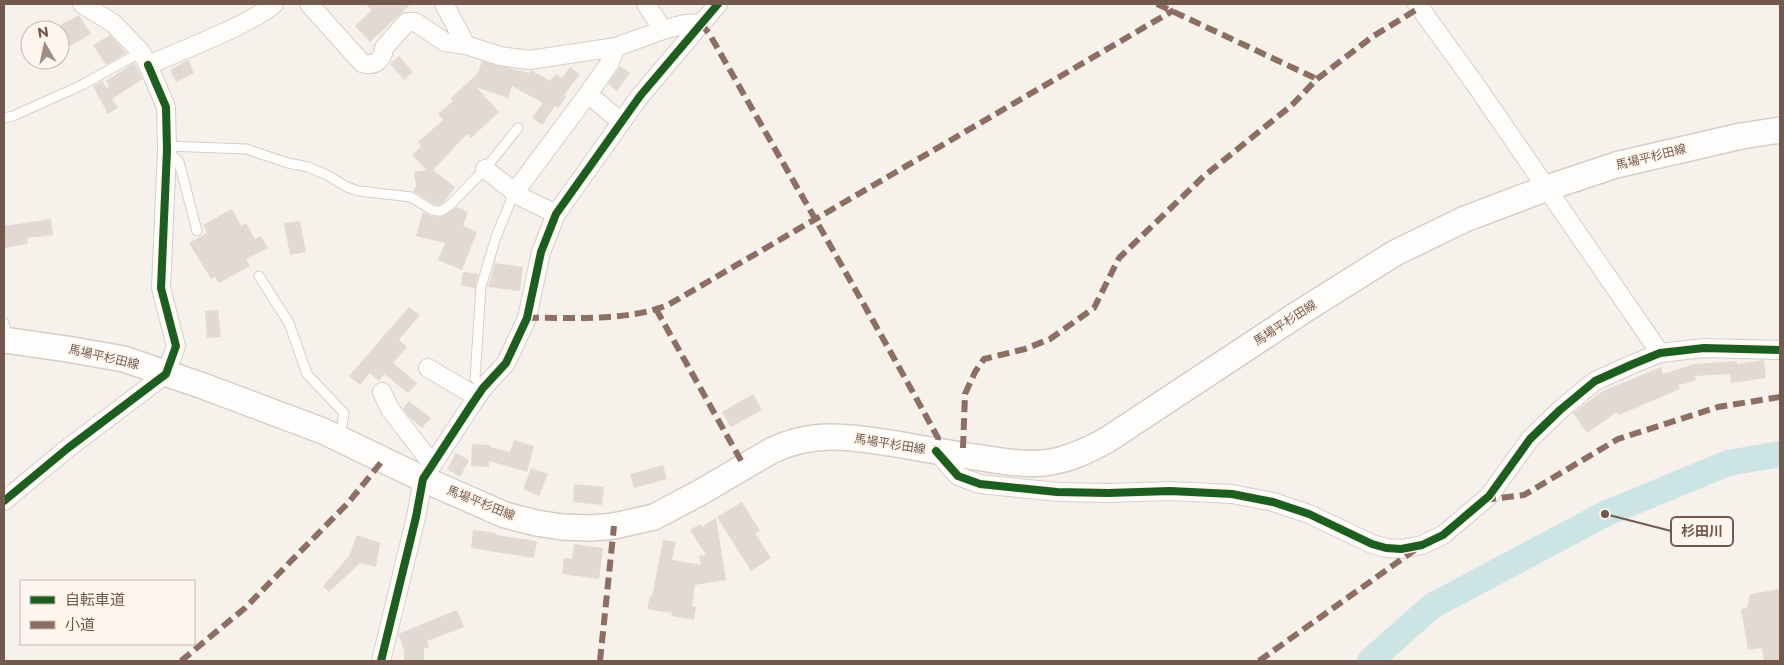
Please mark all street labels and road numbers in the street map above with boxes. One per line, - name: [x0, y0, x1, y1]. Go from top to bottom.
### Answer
- street label: 馬場平杉田線: [1614, 141, 1688, 173]
- street label: 馬場平杉田線: [1250, 297, 1319, 348]
- street label: 馬場平杉田線: [67, 341, 141, 372]
- street label: 馬場平杉田線: [853, 430, 927, 457]
- street label: 馬場平杉田線: [445, 482, 517, 523]

